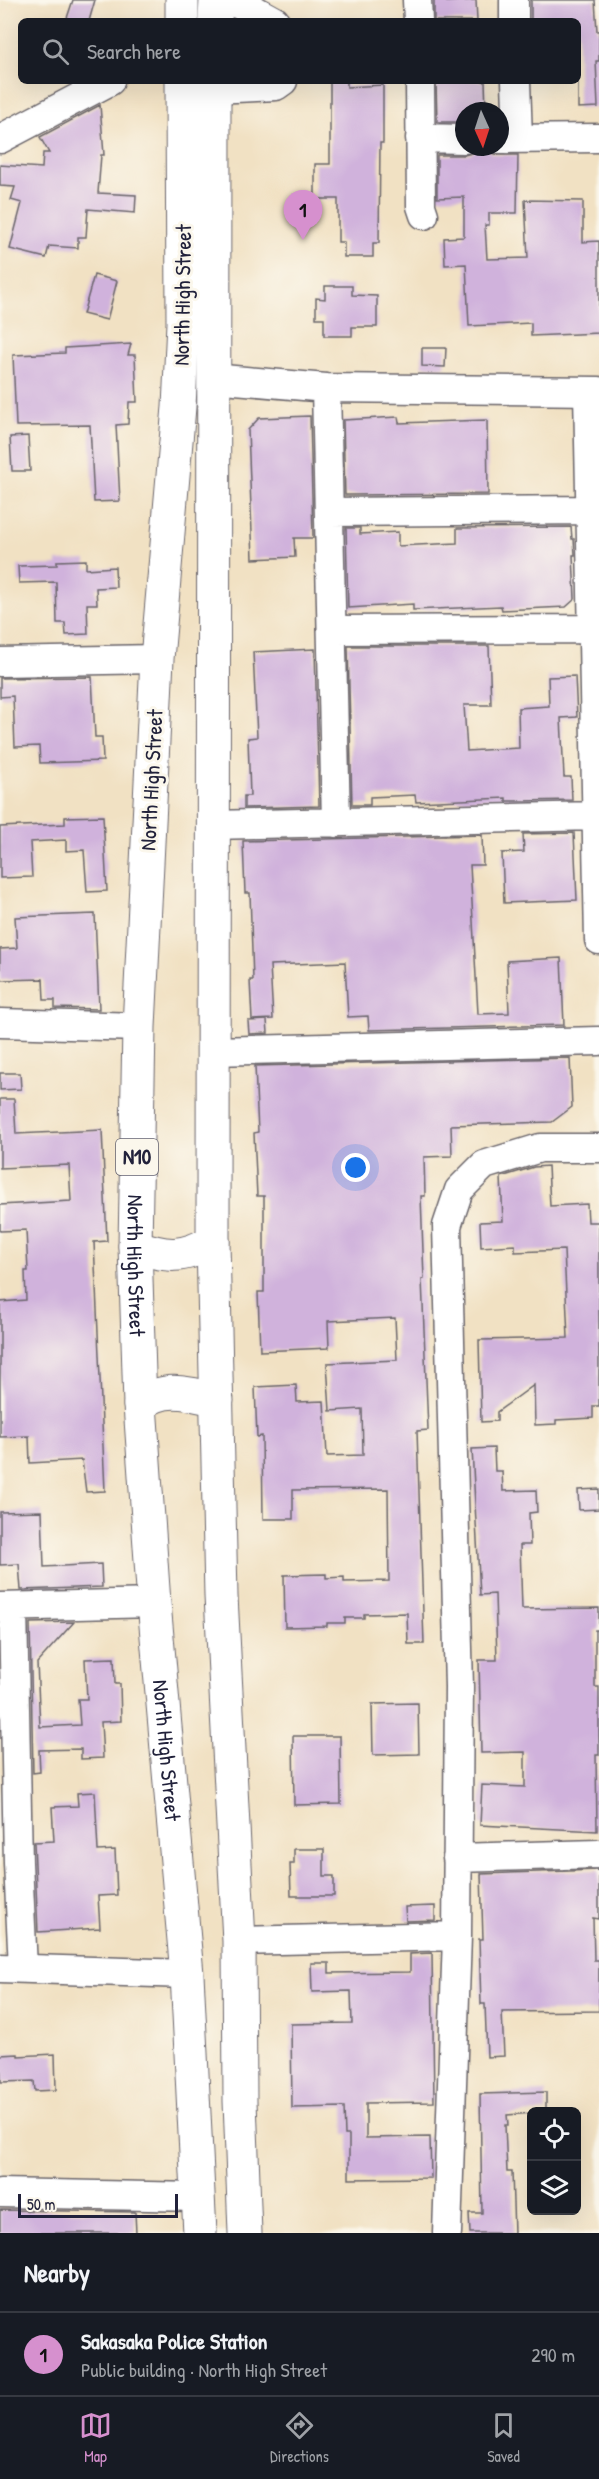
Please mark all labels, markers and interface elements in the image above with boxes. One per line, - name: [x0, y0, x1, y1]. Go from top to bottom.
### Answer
- search box: [18, 18, 581, 84]
- icon: search: [39, 35, 72, 68]
- text: Search here: [87, 36, 181, 66]
- north arrow: [455, 102, 509, 156]
- pin: 1: [284, 190, 322, 240]
- street label: North High Street: [166, 224, 198, 366]
- street label: North High Street: [132, 708, 170, 851]
- road number: N10: [116, 1139, 158, 1175]
- your location: [341, 1153, 370, 1182]
- street label: North High Street: [120, 1194, 153, 1337]
- street label: North High Street: [146, 1678, 188, 1823]
- map controls: [527, 2107, 581, 2215]
- button: locate: [527, 2107, 581, 2161]
- button: layers: [527, 2161, 581, 2215]
- scale bar: [18, 2191, 178, 2218]
- text: 50 m: [27, 2193, 56, 2215]
- text: Nearby: [24, 2255, 90, 2290]
- text: Sakasaka Police Station: [81, 2326, 268, 2356]
- text: 1: [40, 2341, 47, 2368]
- text: 290 m: [531, 2341, 575, 2368]
- text: Public building · North High Street: [81, 2356, 327, 2383]
- tab: Map: [79, 2409, 112, 2467]
- tab: Directions: [270, 2409, 329, 2467]
- tab: Saved: [487, 2409, 520, 2467]

